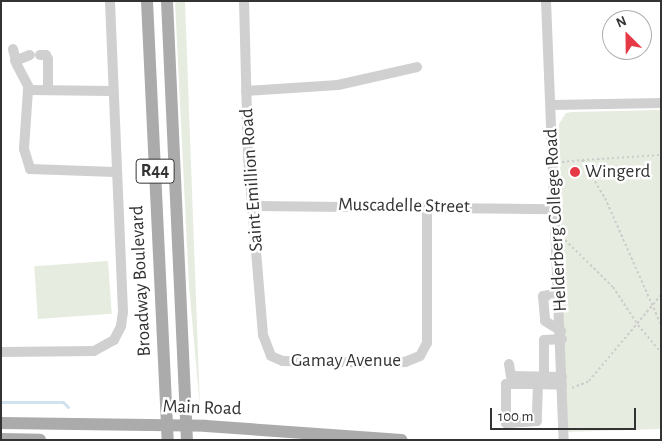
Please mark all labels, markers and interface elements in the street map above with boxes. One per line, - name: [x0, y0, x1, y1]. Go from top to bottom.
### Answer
- north arrow: [602, 10, 652, 60]
- text: N: [614, 14, 629, 30]
- street label: Saint Emillion Road: [236, 108, 268, 252]
- street label: Helderberg College Road: [540, 128, 572, 312]
- road number: R44: [135, 156, 175, 187]
- place label: Wingerd: [585, 161, 650, 183]
- marker: Wingerd: [569, 166, 581, 178]
- street label: Muscadelle Street: [338, 193, 470, 219]
- street label: Broadway Boulevard: [126, 205, 156, 357]
- street label: Gamay Avenue: [291, 350, 401, 372]
- street label: Main Road: [162, 395, 242, 421]
- scale bar: [492, 398, 638, 430]
- text: 100 m: [498, 409, 533, 424]

